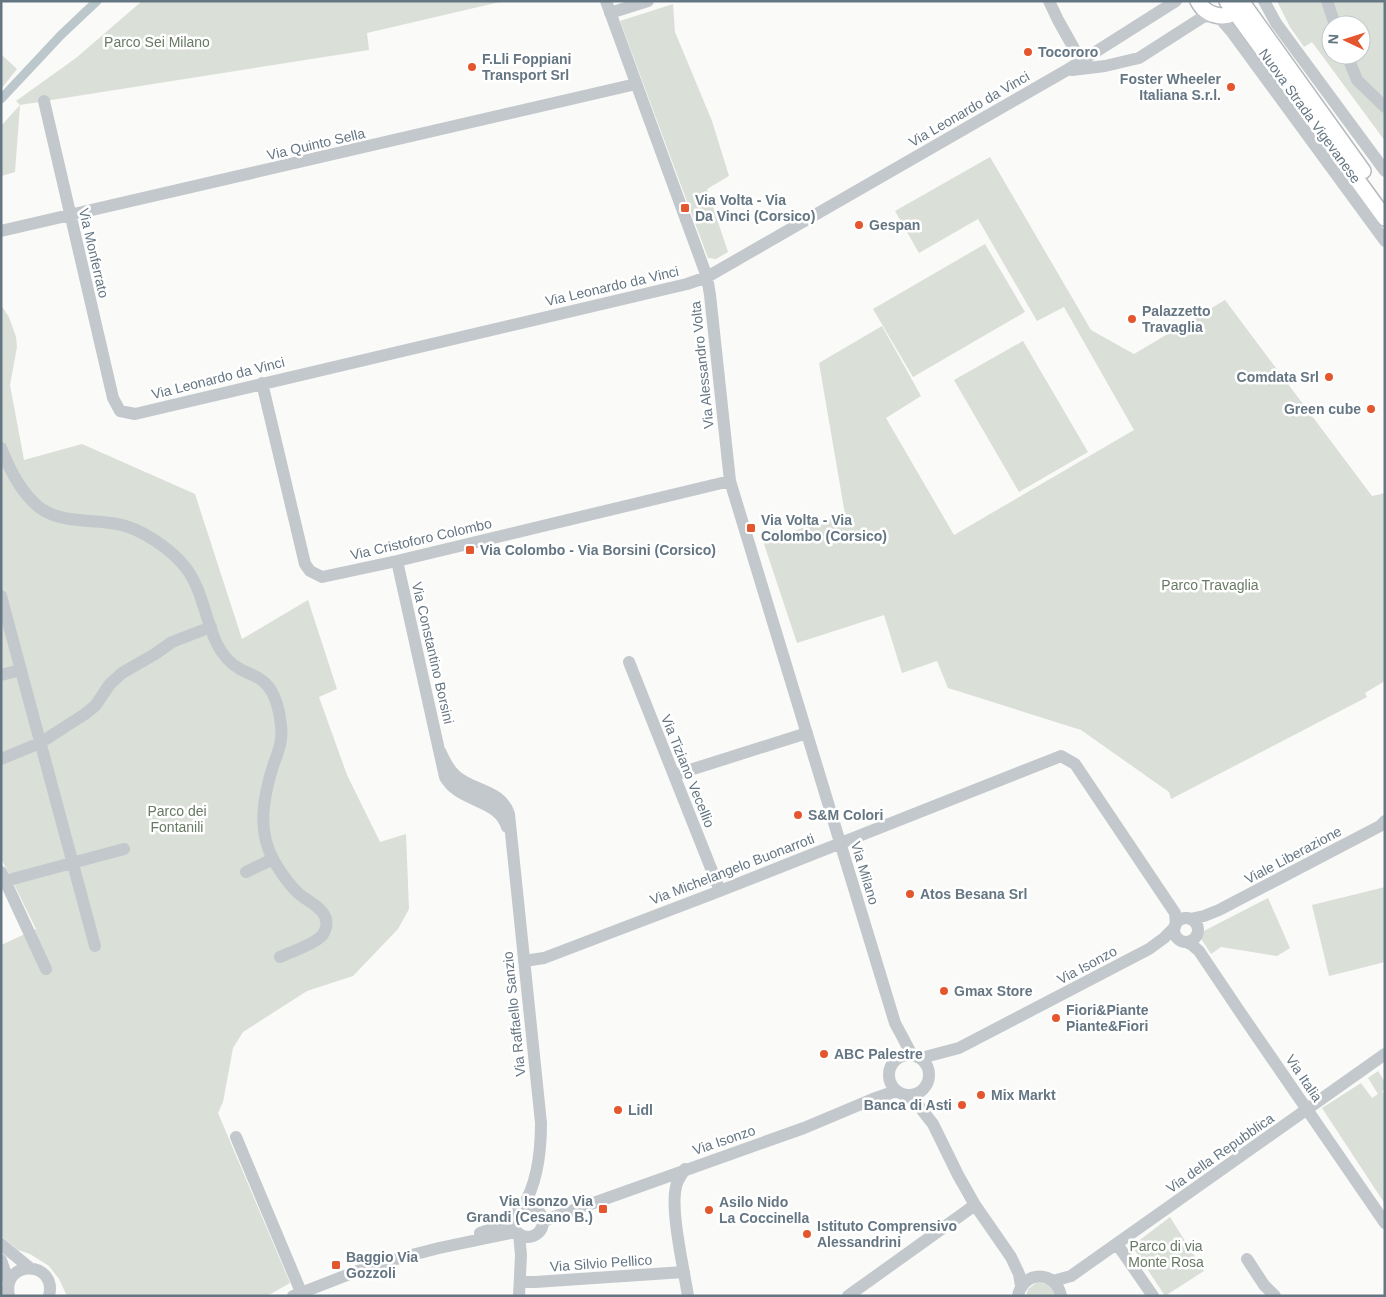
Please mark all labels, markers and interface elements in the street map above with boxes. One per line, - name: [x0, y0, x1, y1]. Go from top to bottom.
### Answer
- north arrow: [1321, 15, 1371, 65]
- text: N: [1325, 33, 1341, 45]
- park label: Parco Sei Milano: [104, 34, 210, 50]
- place label: Tocororo: [1038, 44, 1098, 60]
- marker: Tocororo: [1022, 46, 1034, 58]
- street label: Nuova Strada Vigevanese: [1256, 46, 1364, 187]
- place label: F.Lli Foppiani Transport Srl: [482, 51, 571, 83]
- marker: F.Lli Foppiani Transport Srl: [466, 61, 478, 73]
- street label: Via Leonardo da Vinci: [906, 68, 1032, 150]
- place label: Foster Wheeler Italiana S.r.l.: [1120, 71, 1222, 103]
- marker: Foster Wheeler Italiana S.r.l.: [1225, 81, 1237, 93]
- street label: Via Quinto Sella: [265, 125, 367, 163]
- place label: Via Volta - Via Da Vinci (Corsico): [695, 192, 815, 224]
- marker: Via Volta - Via Da Vinci (Corsico): [679, 202, 691, 214]
- street label: Via Monferrato: [76, 207, 112, 300]
- place label: Gespan: [869, 217, 920, 233]
- marker: Gespan: [853, 219, 865, 231]
- street label: Via Leonardo da Vinci: [544, 263, 680, 309]
- street label: Via Alessandro Volta: [687, 300, 717, 430]
- place label: Palazzetto Travaglia: [1142, 303, 1210, 335]
- marker: Palazzetto Travaglia: [1126, 313, 1138, 325]
- street label: Via Leonardo da Vinci: [150, 354, 286, 402]
- place label: Comdata Srl: [1237, 369, 1319, 385]
- marker: Comdata Srl: [1323, 371, 1335, 383]
- place label: Green cube: [1284, 401, 1361, 417]
- marker: Green cube: [1365, 403, 1377, 415]
- place label: Via Volta - Via Colombo (Corsico): [761, 512, 887, 544]
- street label: Via Cristoforo Colombo: [349, 515, 493, 563]
- marker: Via Volta - Via Colombo (Corsico): [745, 522, 757, 534]
- place label: Via Colombo - Via Borsini (Corsico): [480, 542, 716, 558]
- marker: Via Colombo - Via Borsini (Corsico): [464, 544, 476, 556]
- park label: Parco Travaglia: [1161, 577, 1259, 593]
- street label: Via Constantino Borsini: [409, 580, 457, 726]
- street label: Via Tiziano Vecellio: [658, 712, 718, 830]
- park label: Parco dei Fontanili: [147, 803, 207, 835]
- place label: S&M Colori: [808, 807, 883, 823]
- marker: S&M Colori: [792, 809, 804, 821]
- street label: Viale Liberazione: [1242, 823, 1344, 887]
- street label: Via Michelangelo Buonarroti: [648, 830, 816, 908]
- street label: Via Milano: [848, 840, 882, 907]
- place label: Atos Besana Srl: [920, 886, 1027, 902]
- marker: Atos Besana Srl: [904, 888, 916, 900]
- street label: Via Isonzo: [1054, 943, 1120, 987]
- street label: Via Raffaello Sanzio: [499, 951, 529, 1077]
- place label: Gmax Store: [954, 983, 1033, 999]
- marker: Gmax Store: [938, 985, 950, 997]
- place label: Fiori&Piante Piante&Fiori: [1066, 1002, 1149, 1034]
- marker: Fiori&Piante Piante&Fiori: [1050, 1012, 1062, 1024]
- place label: ABC Palestre: [834, 1046, 923, 1062]
- marker: ABC Palestre: [818, 1048, 830, 1060]
- street label: Via Italia: [1282, 1051, 1326, 1105]
- place label: Mix Markt: [991, 1087, 1056, 1103]
- marker: Mix Markt: [975, 1089, 987, 1101]
- place label: Banca di Asti: [864, 1097, 952, 1113]
- marker: Banca di Asti: [956, 1099, 968, 1111]
- place label: Lidl: [628, 1102, 653, 1118]
- marker: Lidl: [612, 1104, 624, 1116]
- street label: Via della Repubblica: [1163, 1110, 1277, 1196]
- street label: Via Isonzo: [691, 1122, 758, 1158]
- place label: Via Isonzo Via Grandi (Cesano B.): [466, 1193, 593, 1225]
- place label: Asilo Nido La Coccinella: [719, 1194, 809, 1226]
- marker: Via Isonzo Via Grandi (Cesano B.): [597, 1203, 609, 1215]
- marker: Asilo Nido La Coccinella: [703, 1204, 715, 1216]
- place label: Istituto Comprensivo Alessandrini: [817, 1218, 957, 1250]
- marker: Istituto Comprensivo Alessandrini: [801, 1228, 813, 1240]
- park label: Parco di via Monte Rosa: [1128, 1238, 1204, 1270]
- place label: Baggio Via Gozzoli: [346, 1249, 418, 1281]
- street label: Via Silvio Pellico: [549, 1251, 653, 1275]
- marker: Baggio Via Gozzoli: [330, 1259, 342, 1271]

